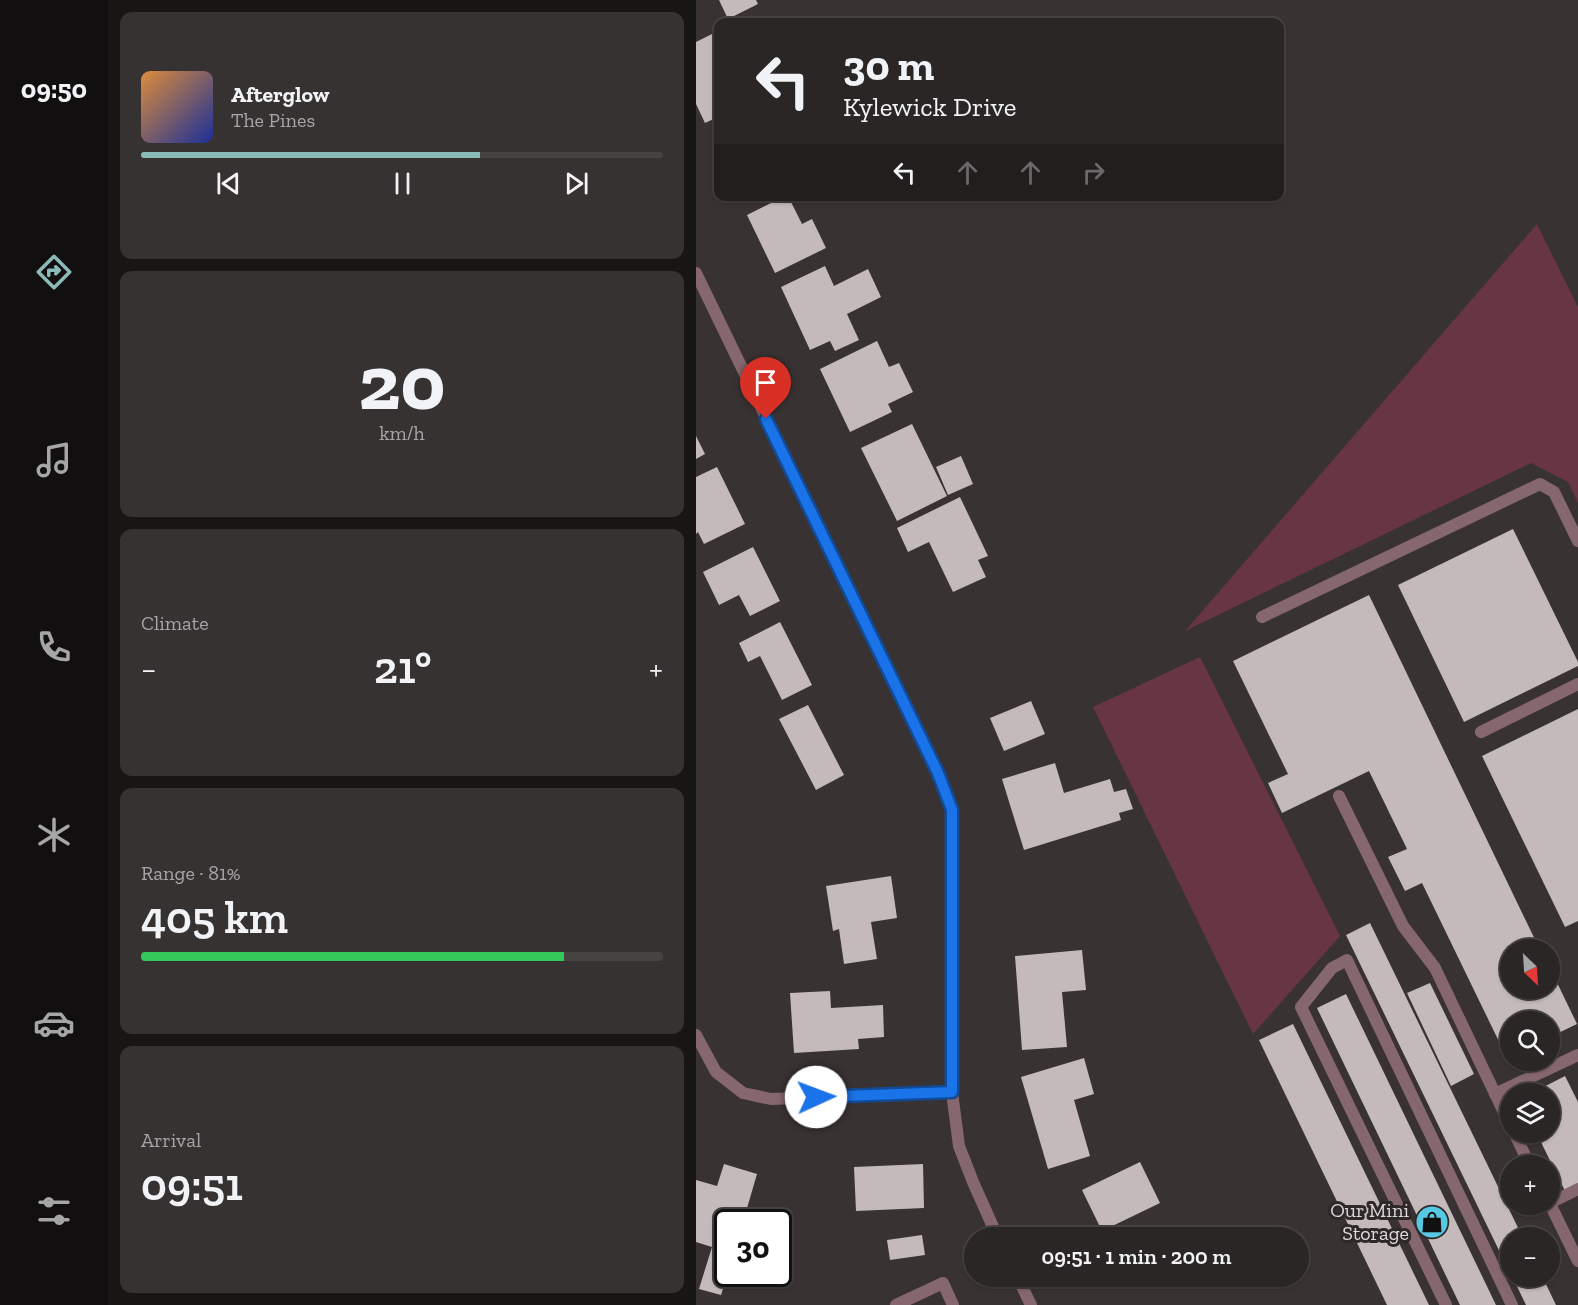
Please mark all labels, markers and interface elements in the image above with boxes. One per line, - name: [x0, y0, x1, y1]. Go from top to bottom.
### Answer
- text: 30 m: [843, 40, 934, 91]
- icon: left: [744, 42, 822, 120]
- text: 09:50: [21, 73, 87, 105]
- text: Afterglow: [231, 81, 329, 108]
- text: Kylewick Drive: [843, 91, 1017, 123]
- text: The Pines: [231, 108, 315, 132]
- icon: left: [888, 156, 921, 189]
- icon: ahead: [951, 156, 984, 189]
- icon: ahead: [1014, 156, 1047, 189]
- icon: right: [1077, 156, 1110, 189]
- icon: previous: [212, 167, 245, 200]
- icon: pause: [386, 167, 419, 200]
- icon: next: [560, 167, 593, 200]
- icon: directions: [33, 251, 75, 293]
- text: 20: [359, 335, 445, 429]
- pin: [740, 357, 791, 419]
- icon: arrive: [749, 366, 782, 399]
- text: km/h: [379, 421, 425, 445]
- icon: music: [33, 439, 75, 481]
- text: Climate: [141, 611, 209, 635]
- icon: phone: [33, 626, 75, 668]
- text: 21°: [374, 641, 432, 695]
- text: −: [141, 649, 156, 688]
- text: +: [649, 649, 663, 688]
- icon: climate: [33, 814, 75, 856]
- text: Range · 81%: [141, 861, 240, 885]
- text: 405 km: [141, 891, 288, 945]
- north arrow: [1500, 939, 1560, 999]
- map controls: [1500, 939, 1560, 1287]
- icon: car: [33, 1002, 75, 1044]
- button: search: [1500, 1011, 1560, 1071]
- position arrow: [784, 1065, 848, 1129]
- button: layers: [1500, 1083, 1560, 1143]
- text: Arrival: [141, 1128, 201, 1152]
- button: +: [1500, 1155, 1560, 1215]
- text: 09:51: [141, 1158, 243, 1212]
- icon: filters: [33, 1190, 75, 1232]
- place label: Our Mini Storage: [1330, 1198, 1409, 1245]
- shop icon: Our Mini Storage: [1414, 1204, 1450, 1240]
- speed limit sign: 30: [714, 1209, 792, 1287]
- button: −: [1500, 1227, 1560, 1287]
- text: 09:51 · 1 min · 200 m: [1042, 1243, 1231, 1270]

